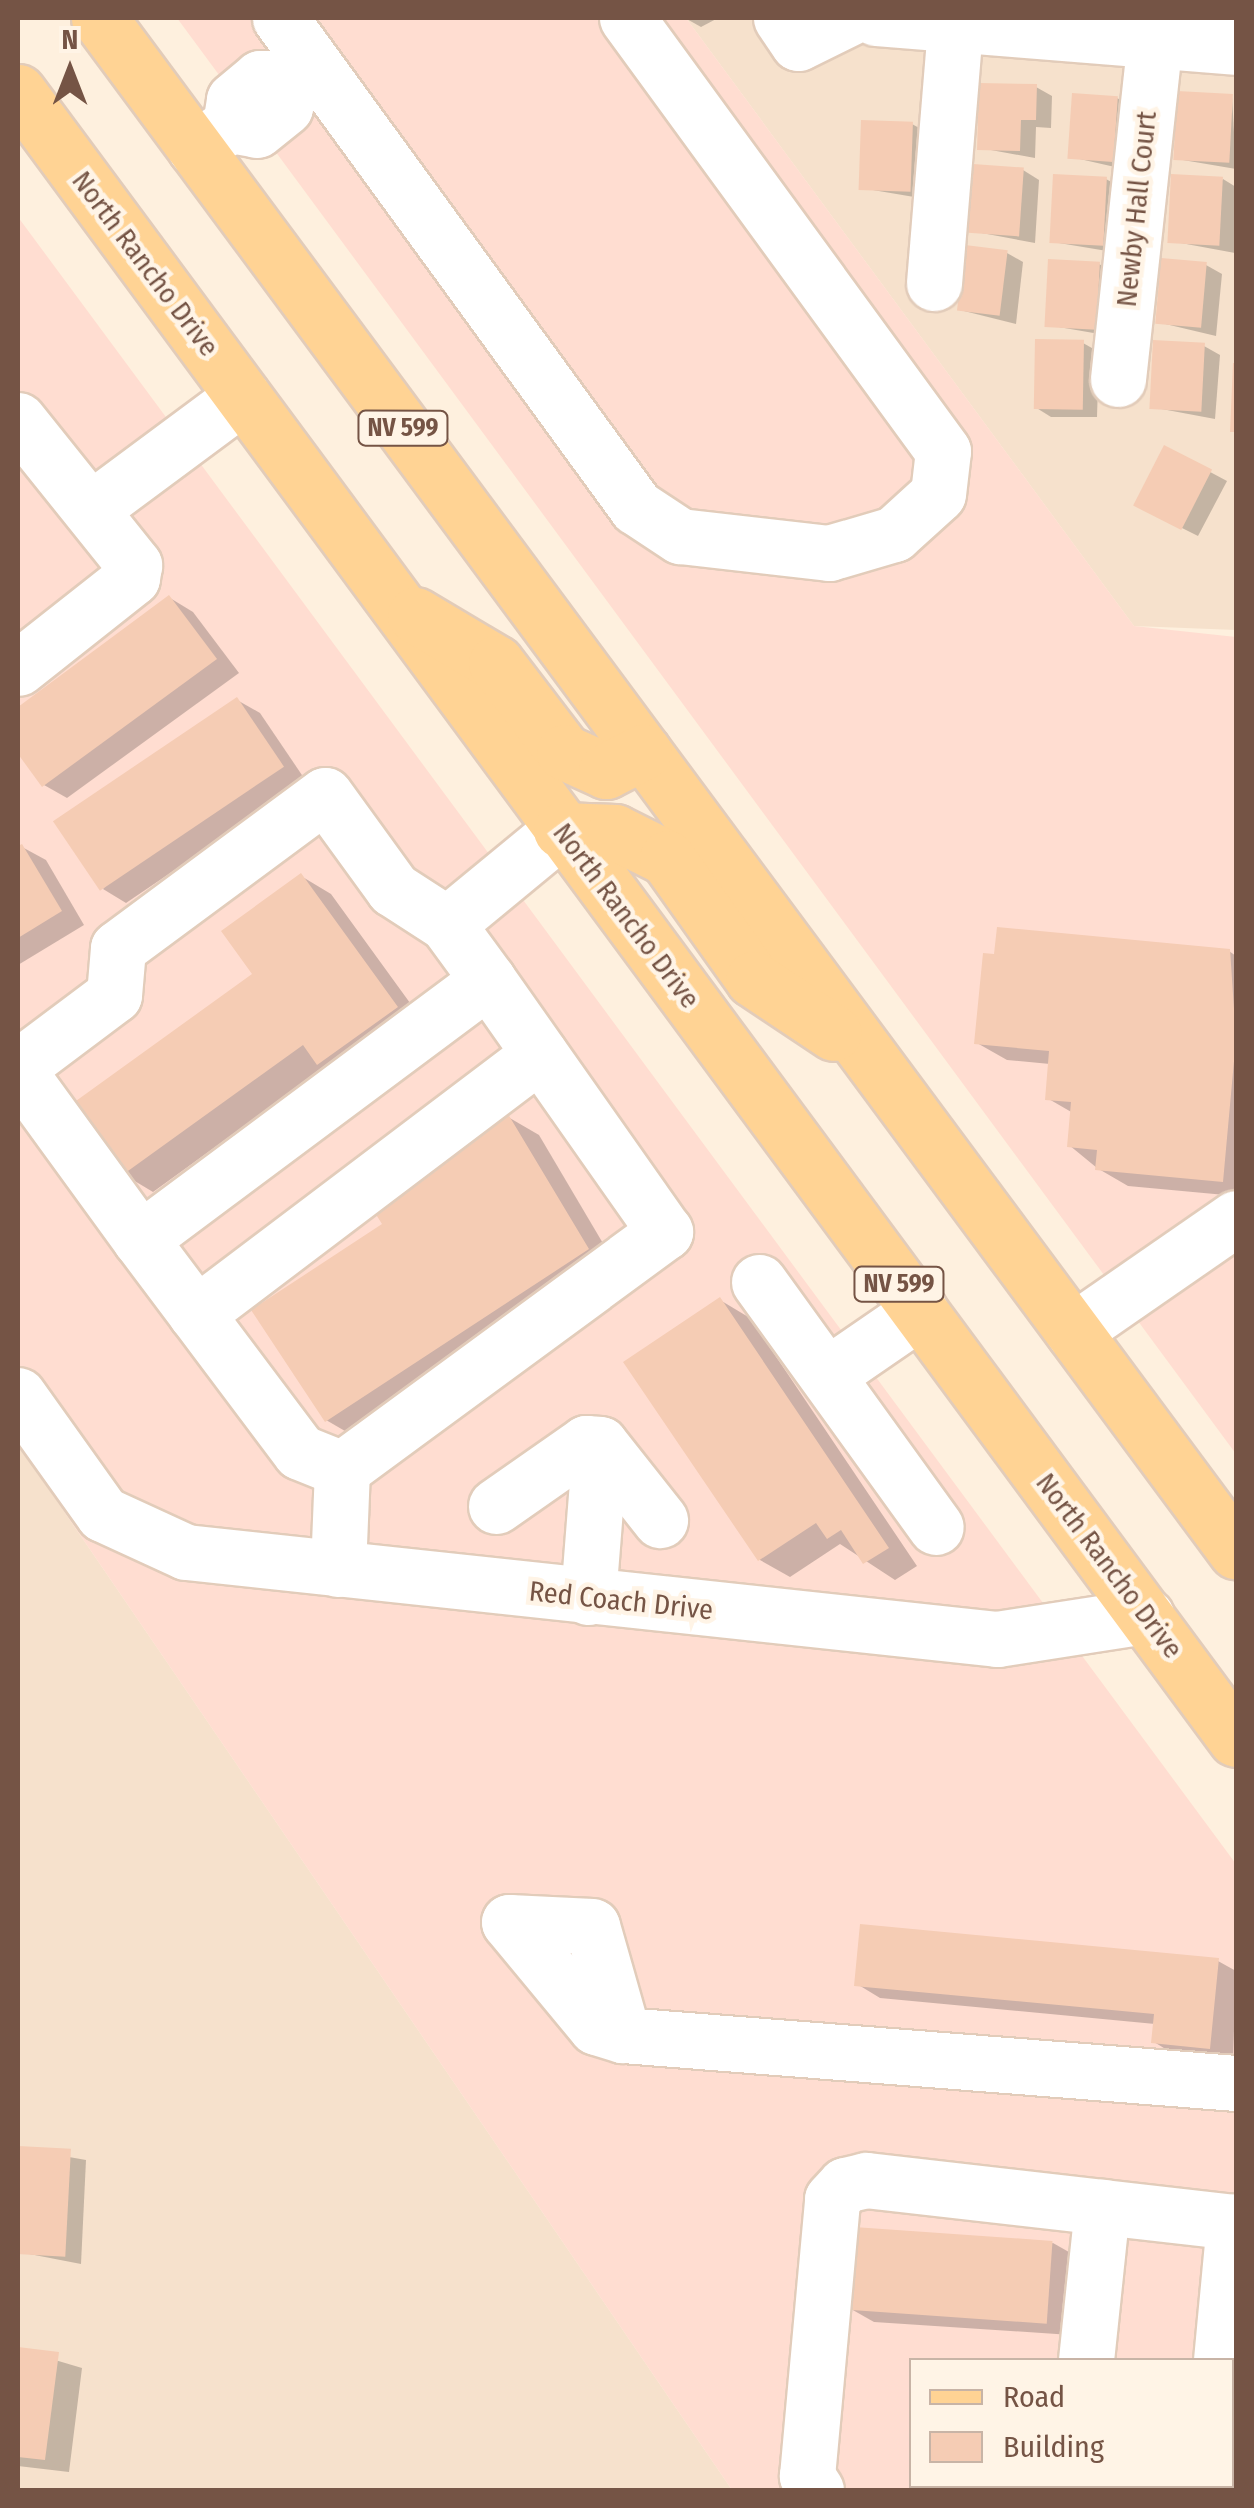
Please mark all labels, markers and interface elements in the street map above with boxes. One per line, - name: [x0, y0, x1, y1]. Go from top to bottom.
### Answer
- north arrow: [20, 20, 120, 120]
- text: N: [62, 23, 78, 56]
- street label: Newby Hall Court: [1110, 109, 1164, 309]
- street label: North Rancho Drive: [65, 165, 225, 363]
- road number: NV 599: [356, 408, 450, 448]
- street label: North Rancho Drive: [546, 817, 706, 1015]
- road number: NV 599: [852, 1264, 946, 1304]
- street label: North Rancho Drive: [1029, 1467, 1189, 1665]
- street label: Red Coach Drive: [527, 1575, 715, 1627]
- legend: [909, 2358, 1234, 2488]
- text: Road: [1003, 2379, 1065, 2415]
- text: Building: [1003, 2429, 1104, 2465]

